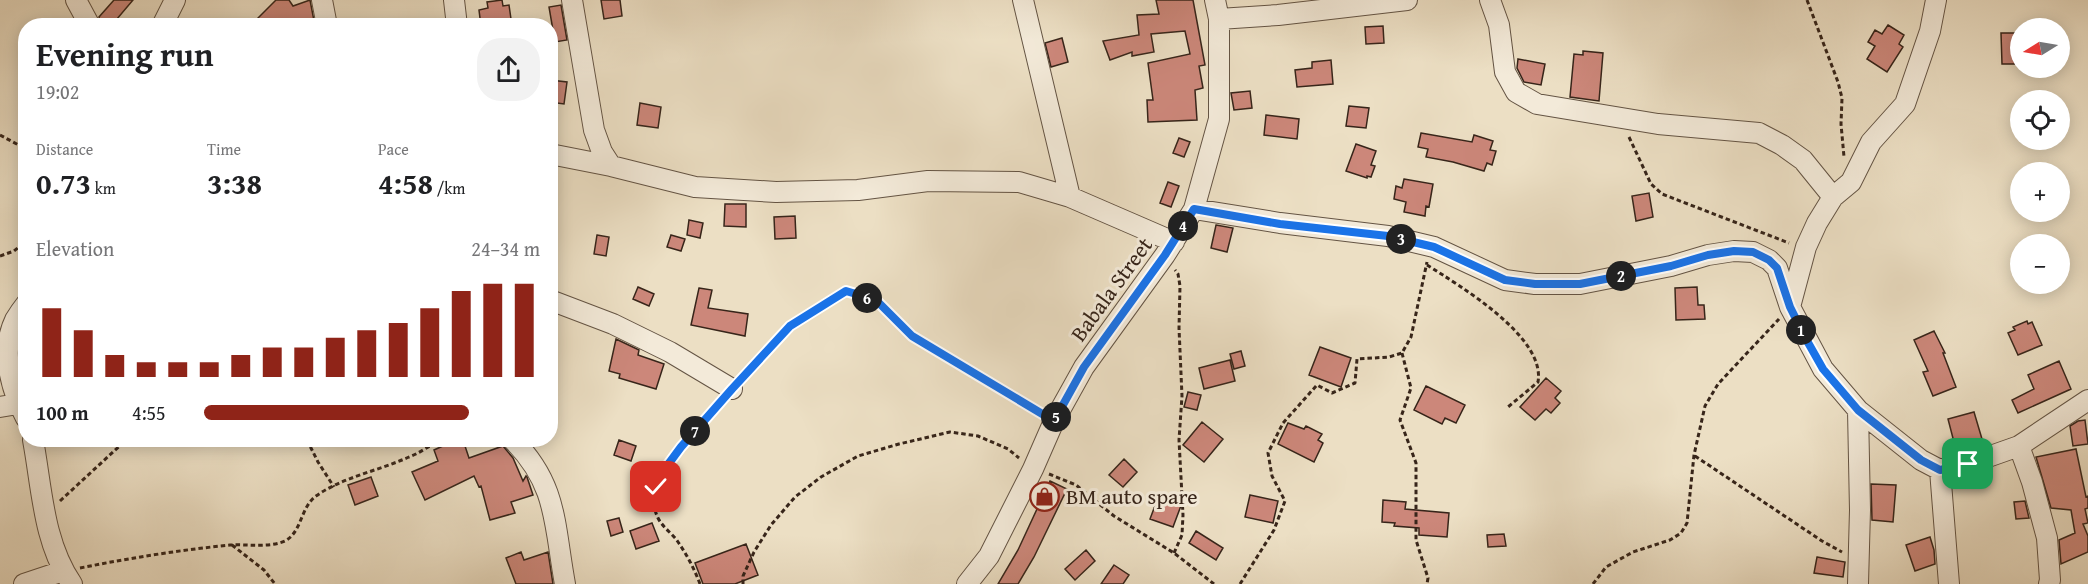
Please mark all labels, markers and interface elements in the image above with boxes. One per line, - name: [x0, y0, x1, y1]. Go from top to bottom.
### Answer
- north arrow: [2010, 18, 2070, 78]
- map controls: [2010, 18, 2070, 294]
- text: Evening run: [36, 30, 213, 78]
- button: share: [477, 38, 540, 101]
- text: 19:02: [36, 77, 79, 106]
- button: locate: [2010, 90, 2070, 150]
- text: Distance: [36, 137, 93, 161]
- text: Time: [207, 137, 241, 161]
- text: Pace: [378, 137, 409, 161]
- text: 0.73: [36, 161, 91, 205]
- text: 3:38: [207, 161, 262, 205]
- text: 4:58: [378, 161, 433, 205]
- button: +: [2010, 162, 2070, 222]
- text: km: [91, 176, 116, 200]
- text: /km: [433, 176, 465, 200]
- pin: 4: [1168, 211, 1198, 241]
- text: 4: [1179, 214, 1187, 238]
- pin: 3: [1386, 224, 1416, 254]
- text: 3: [1397, 227, 1405, 251]
- street label: Babala Street: [1062, 230, 1160, 348]
- text: Elevation: [36, 234, 114, 263]
- text: 24–34 m: [471, 234, 540, 263]
- button: −: [2010, 234, 2070, 294]
- pin: 2: [1606, 261, 1636, 291]
- text: 2: [1617, 264, 1625, 288]
- pin: 6: [852, 283, 882, 313]
- text: 6: [863, 286, 871, 310]
- pin: 1: [1786, 315, 1816, 345]
- text: 1: [1797, 318, 1805, 342]
- text: 100 m: [36, 398, 89, 427]
- text: 4:55: [132, 398, 166, 427]
- pin: 5: [1041, 402, 1071, 432]
- text: 5: [1052, 405, 1060, 429]
- pin: 7: [680, 416, 710, 446]
- text: 7: [691, 419, 699, 443]
- pin: [1942, 438, 1993, 489]
- icon: arrive: [1951, 447, 1984, 480]
- pin: [630, 461, 681, 512]
- icon: check: [639, 470, 672, 503]
- shop icon: BM auto spare: [1029, 480, 1061, 512]
- place label: BM auto spare: [1066, 480, 1198, 512]

